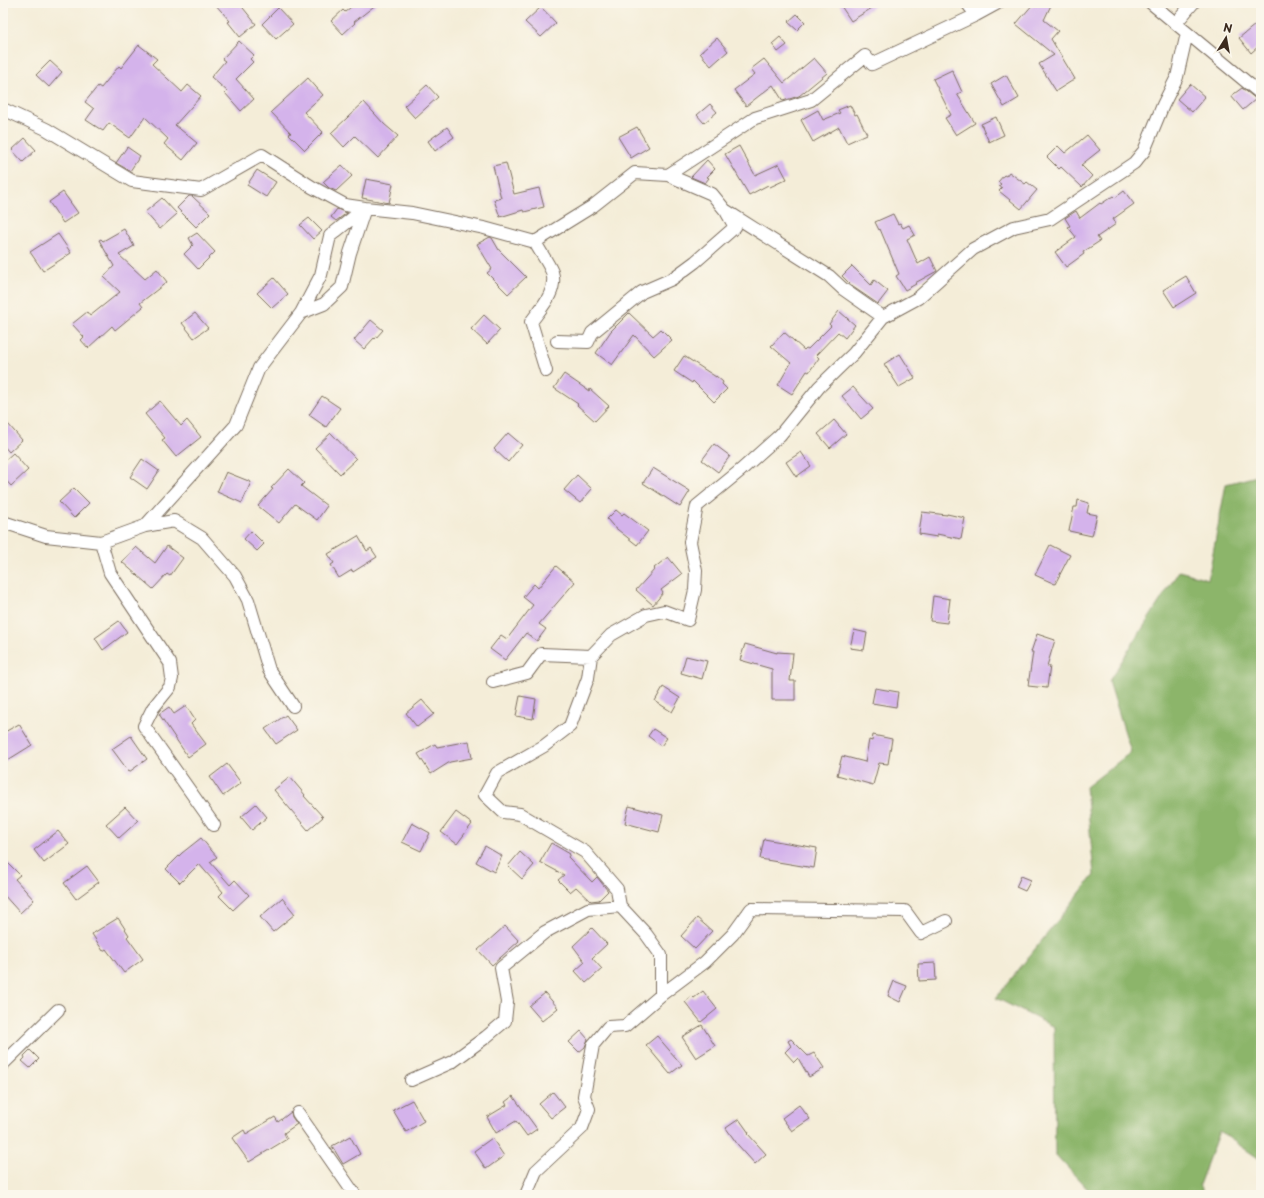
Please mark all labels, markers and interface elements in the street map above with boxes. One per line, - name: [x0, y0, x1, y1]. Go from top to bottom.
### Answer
- north arrow: [1206, 18, 1246, 58]
- text: N: [1222, 19, 1234, 37]

